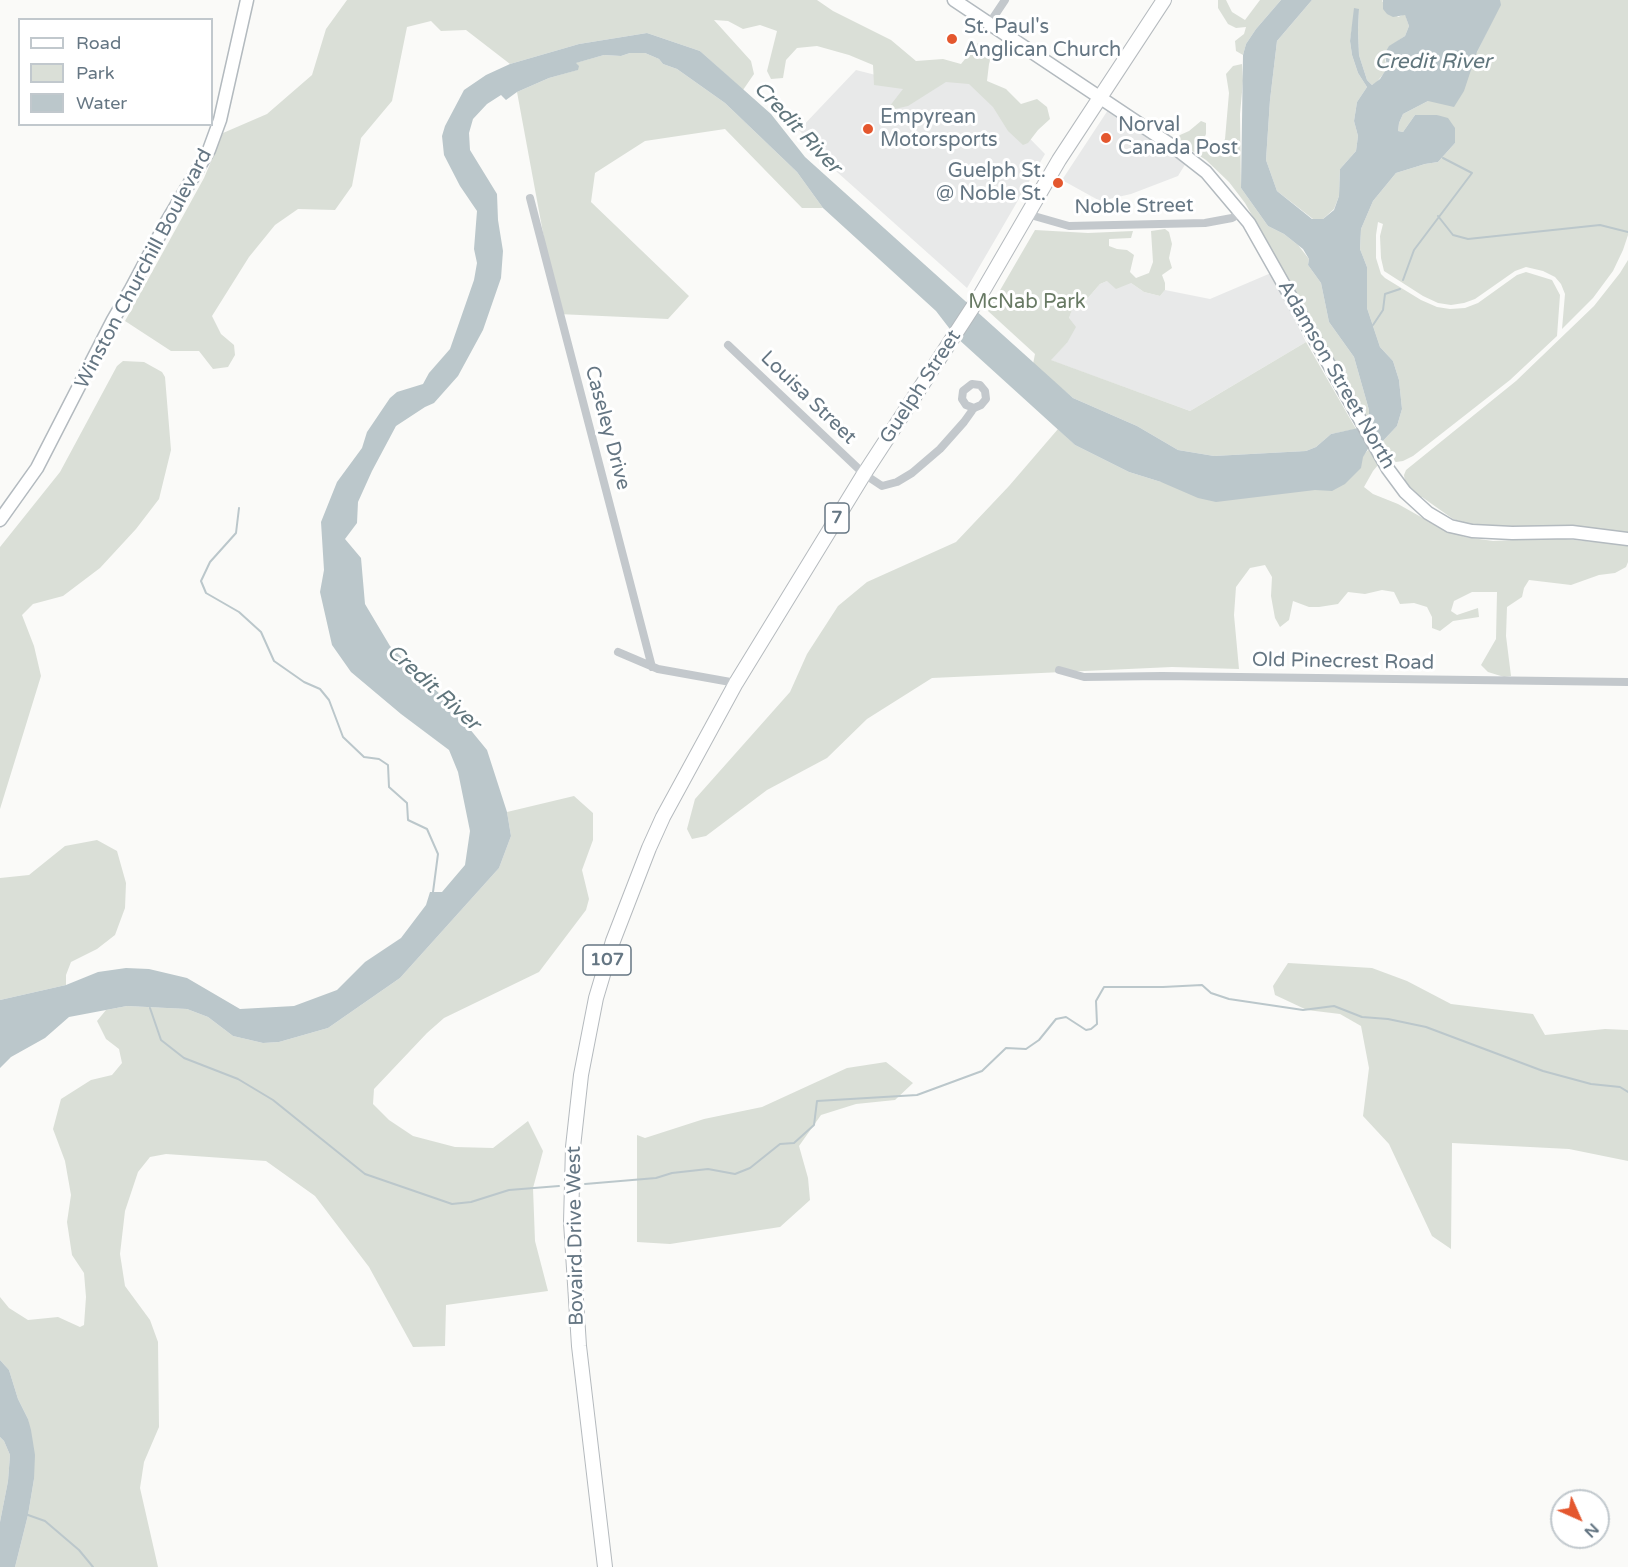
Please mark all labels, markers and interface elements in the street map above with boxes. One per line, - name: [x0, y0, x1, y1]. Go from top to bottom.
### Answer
- place label: St. Paul's Anglican Church: [964, 16, 1121, 63]
- legend: [18, 18, 213, 126]
- text: Road: [76, 32, 121, 54]
- marker: St. Paul's Anglican Church: [945, 32, 959, 46]
- water label: Credit River: [1374, 49, 1492, 75]
- text: Park: [76, 62, 114, 84]
- water label: Credit River: [748, 77, 846, 179]
- text: Water: [76, 92, 127, 114]
- place label: Empyrean Motorsports: [880, 106, 998, 153]
- place label: Norval Canada Post: [1118, 114, 1238, 161]
- marker: Empyrean Motorsports: [861, 122, 875, 136]
- marker: Norval Canada Post: [1099, 131, 1113, 145]
- street label: Winston Churchill Boulevard: [70, 145, 218, 393]
- place label: Guelph St. @ Noble St.: [936, 160, 1046, 207]
- marker: Guelph St. @ Noble St.: [1051, 176, 1065, 190]
- street label: Noble Street: [1074, 194, 1194, 220]
- street label: Adamson Street North: [1272, 276, 1400, 474]
- park label: McNab Park: [968, 291, 1086, 315]
- street label: Guelph Street: [875, 326, 967, 448]
- street label: Louisa Street: [755, 346, 861, 450]
- street label: Caseley Drive: [579, 363, 635, 493]
- road number: 7: [825, 503, 849, 533]
- water label: Credit River: [381, 639, 485, 737]
- street label: Old Pinecrest Road: [1252, 648, 1434, 676]
- road number: 107: [583, 945, 631, 975]
- street label: Bovaird Drive West: [562, 1146, 590, 1326]
- north arrow: [1550, 1489, 1610, 1549]
- text: N: [1580, 1519, 1603, 1542]

